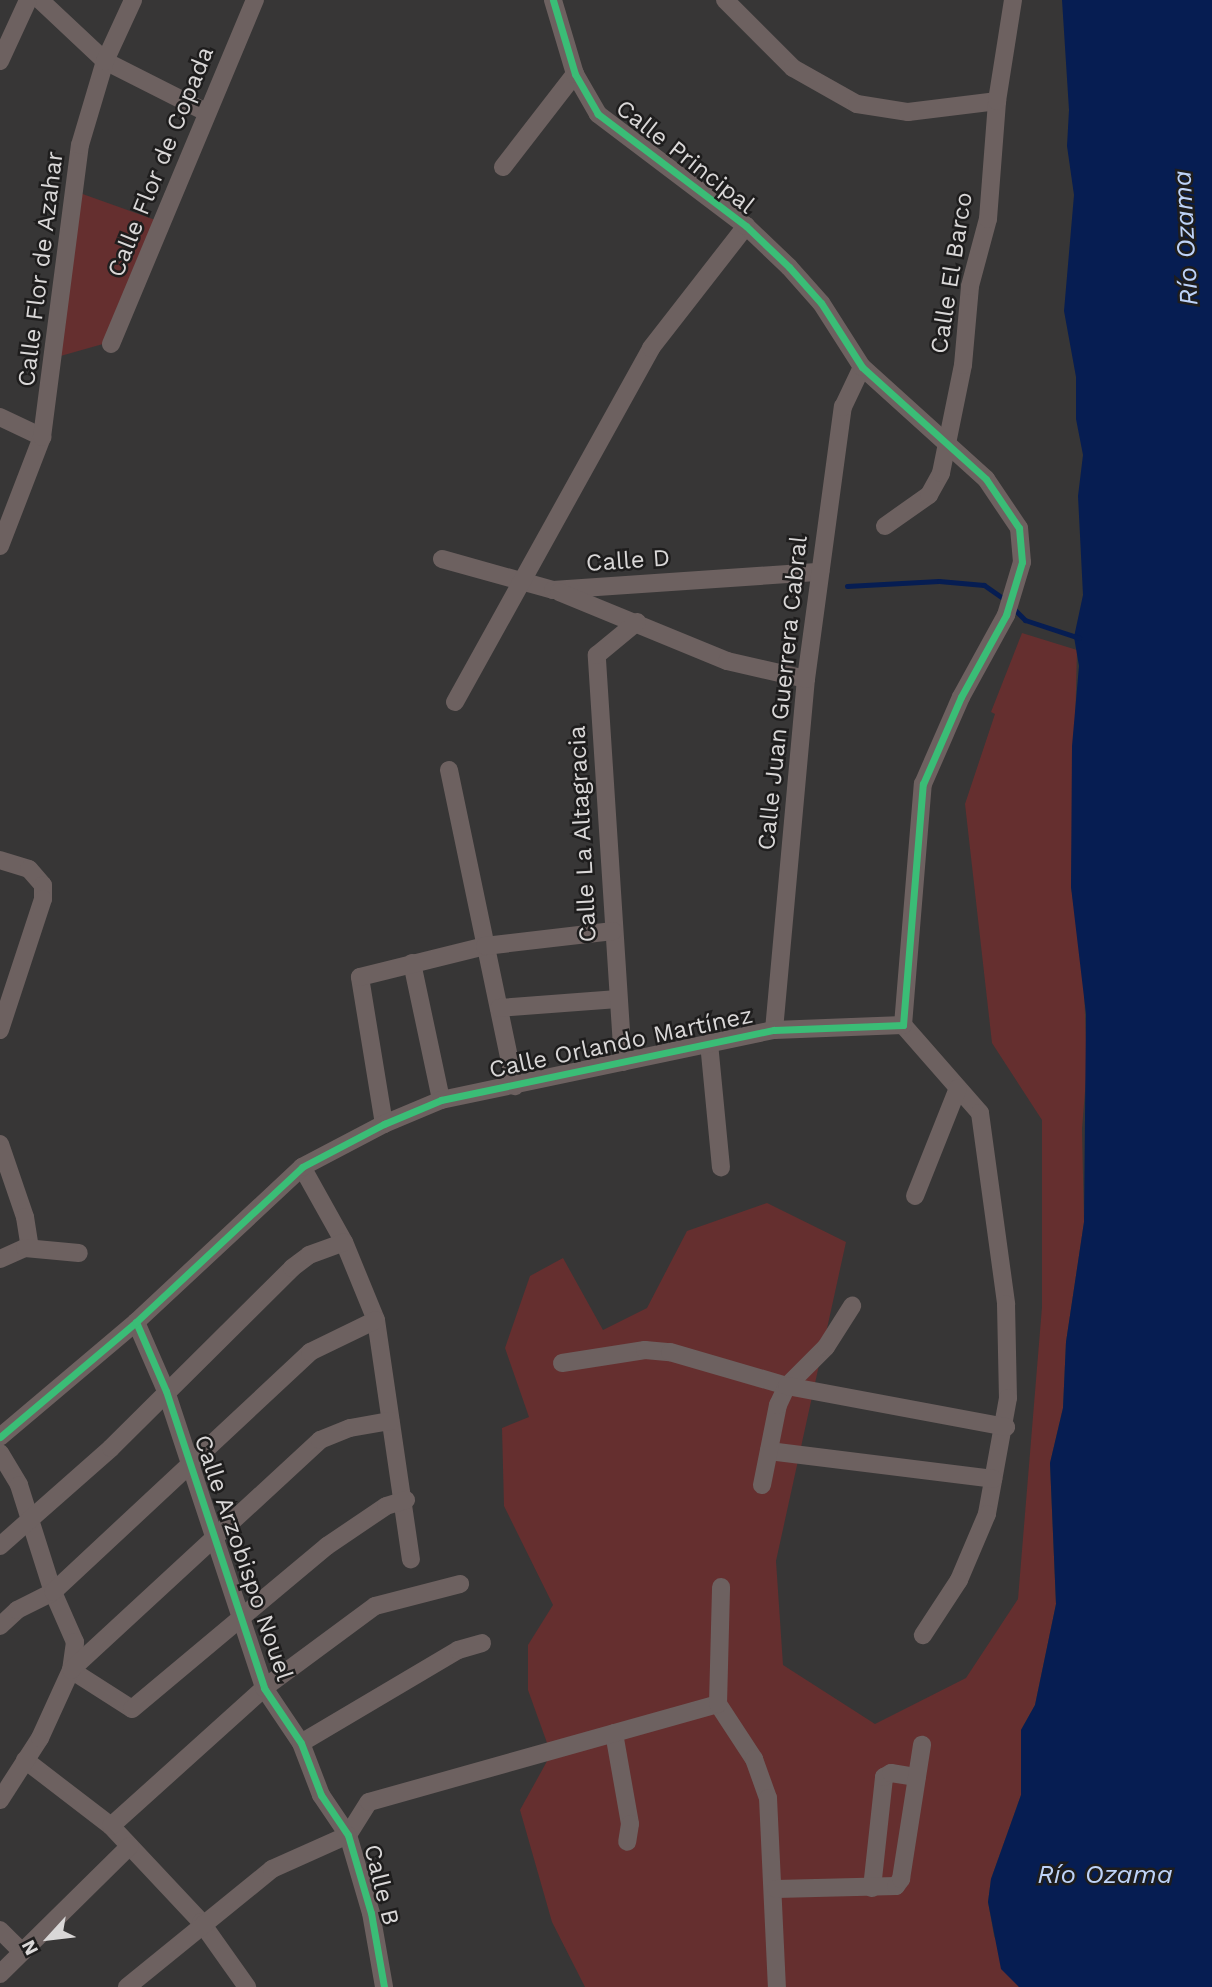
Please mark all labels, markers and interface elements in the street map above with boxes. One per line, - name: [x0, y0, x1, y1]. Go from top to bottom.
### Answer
- street label: Calle Flor de Copada: [102, 42, 220, 282]
- street label: Calle Principal: [610, 94, 760, 220]
- street label: Calle Flor de Azahar: [12, 149, 70, 389]
- water label: Río Ozama: [1167, 170, 1205, 306]
- street label: Calle El Barco: [925, 190, 979, 356]
- street label: Calle Juan Guerrera Cabral: [752, 534, 814, 852]
- street label: Calle D: [585, 544, 671, 578]
- street label: Calle La Altagracia: [563, 724, 603, 944]
- street label: Calle Orlando Martínez: [487, 1001, 755, 1085]
- street label: Calle Arzobispo Nouel: [187, 1431, 299, 1685]
- street label: Calle B: [357, 1842, 405, 1928]
- water label: Río Ozama: [1037, 1859, 1173, 1891]
- north arrow: [14, 1903, 84, 1973]
- text: N: [16, 1936, 43, 1959]

